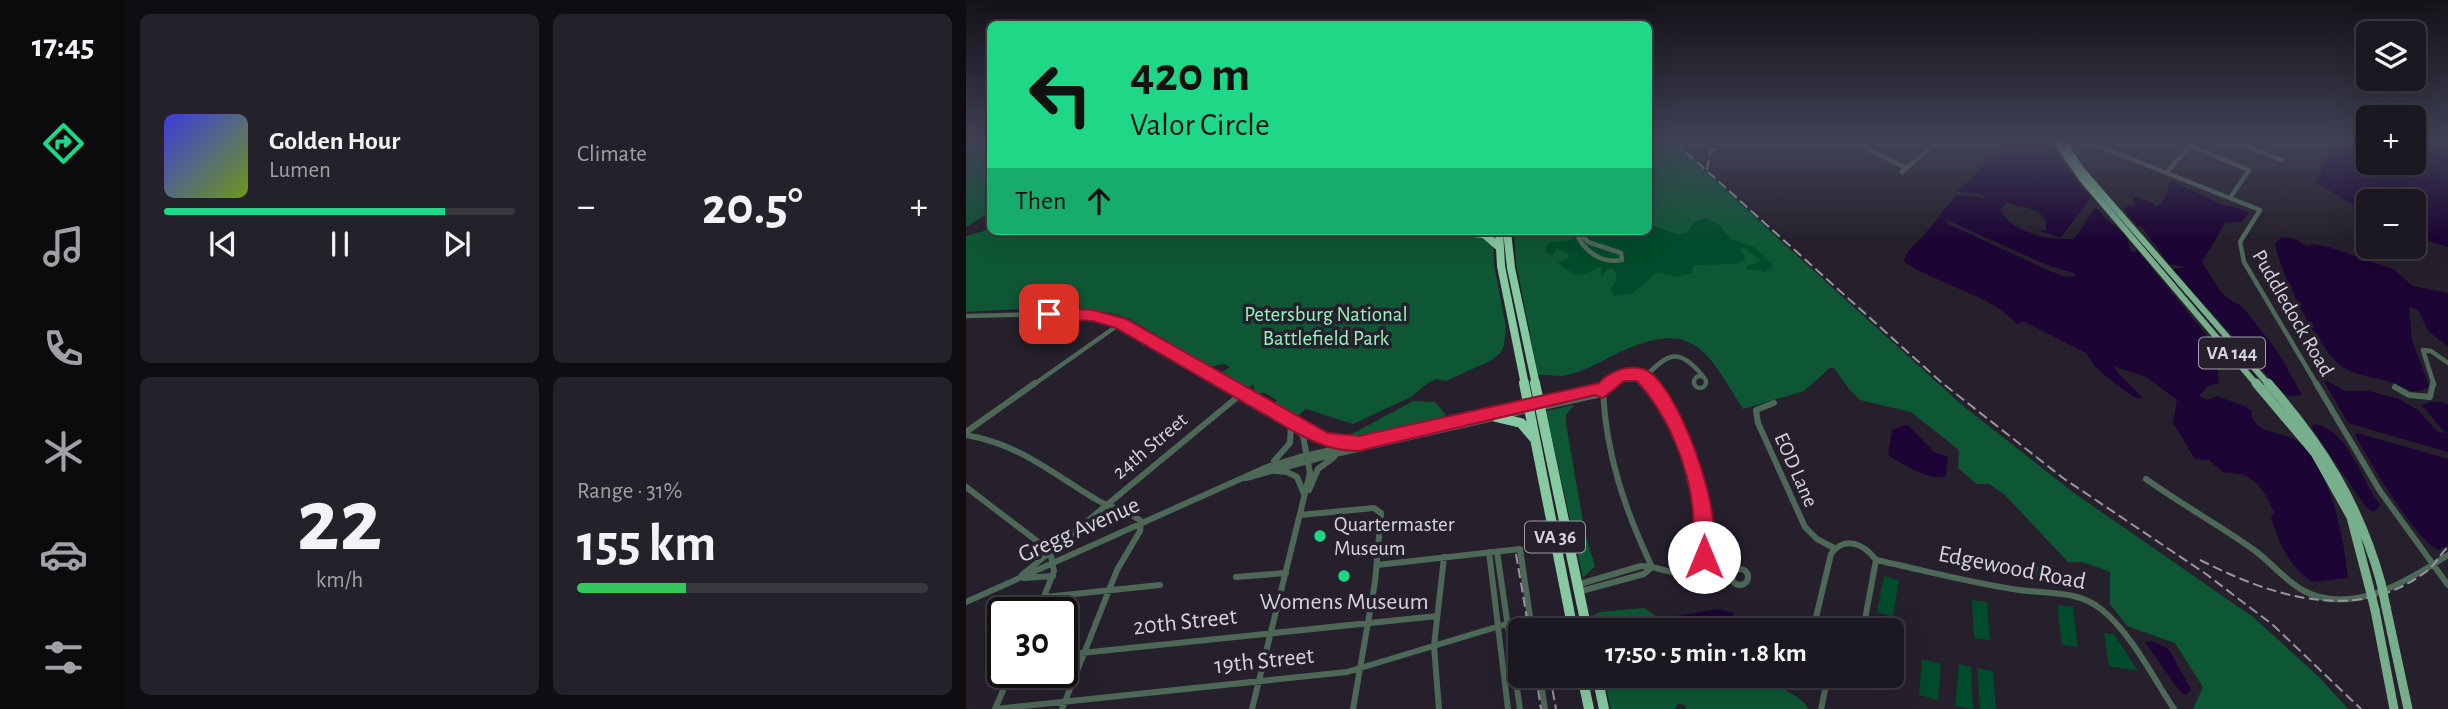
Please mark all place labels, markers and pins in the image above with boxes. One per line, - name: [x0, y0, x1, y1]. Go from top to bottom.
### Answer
- pin: [1019, 284, 1079, 344]
- place label: Quartermaster Museum: [1334, 514, 1455, 559]
- marker: Quartermaster Museum: [1312, 528, 1328, 544]
- marker: Womens Museum: [1336, 568, 1352, 584]
- place label: Womens Museum: [1259, 590, 1429, 614]

